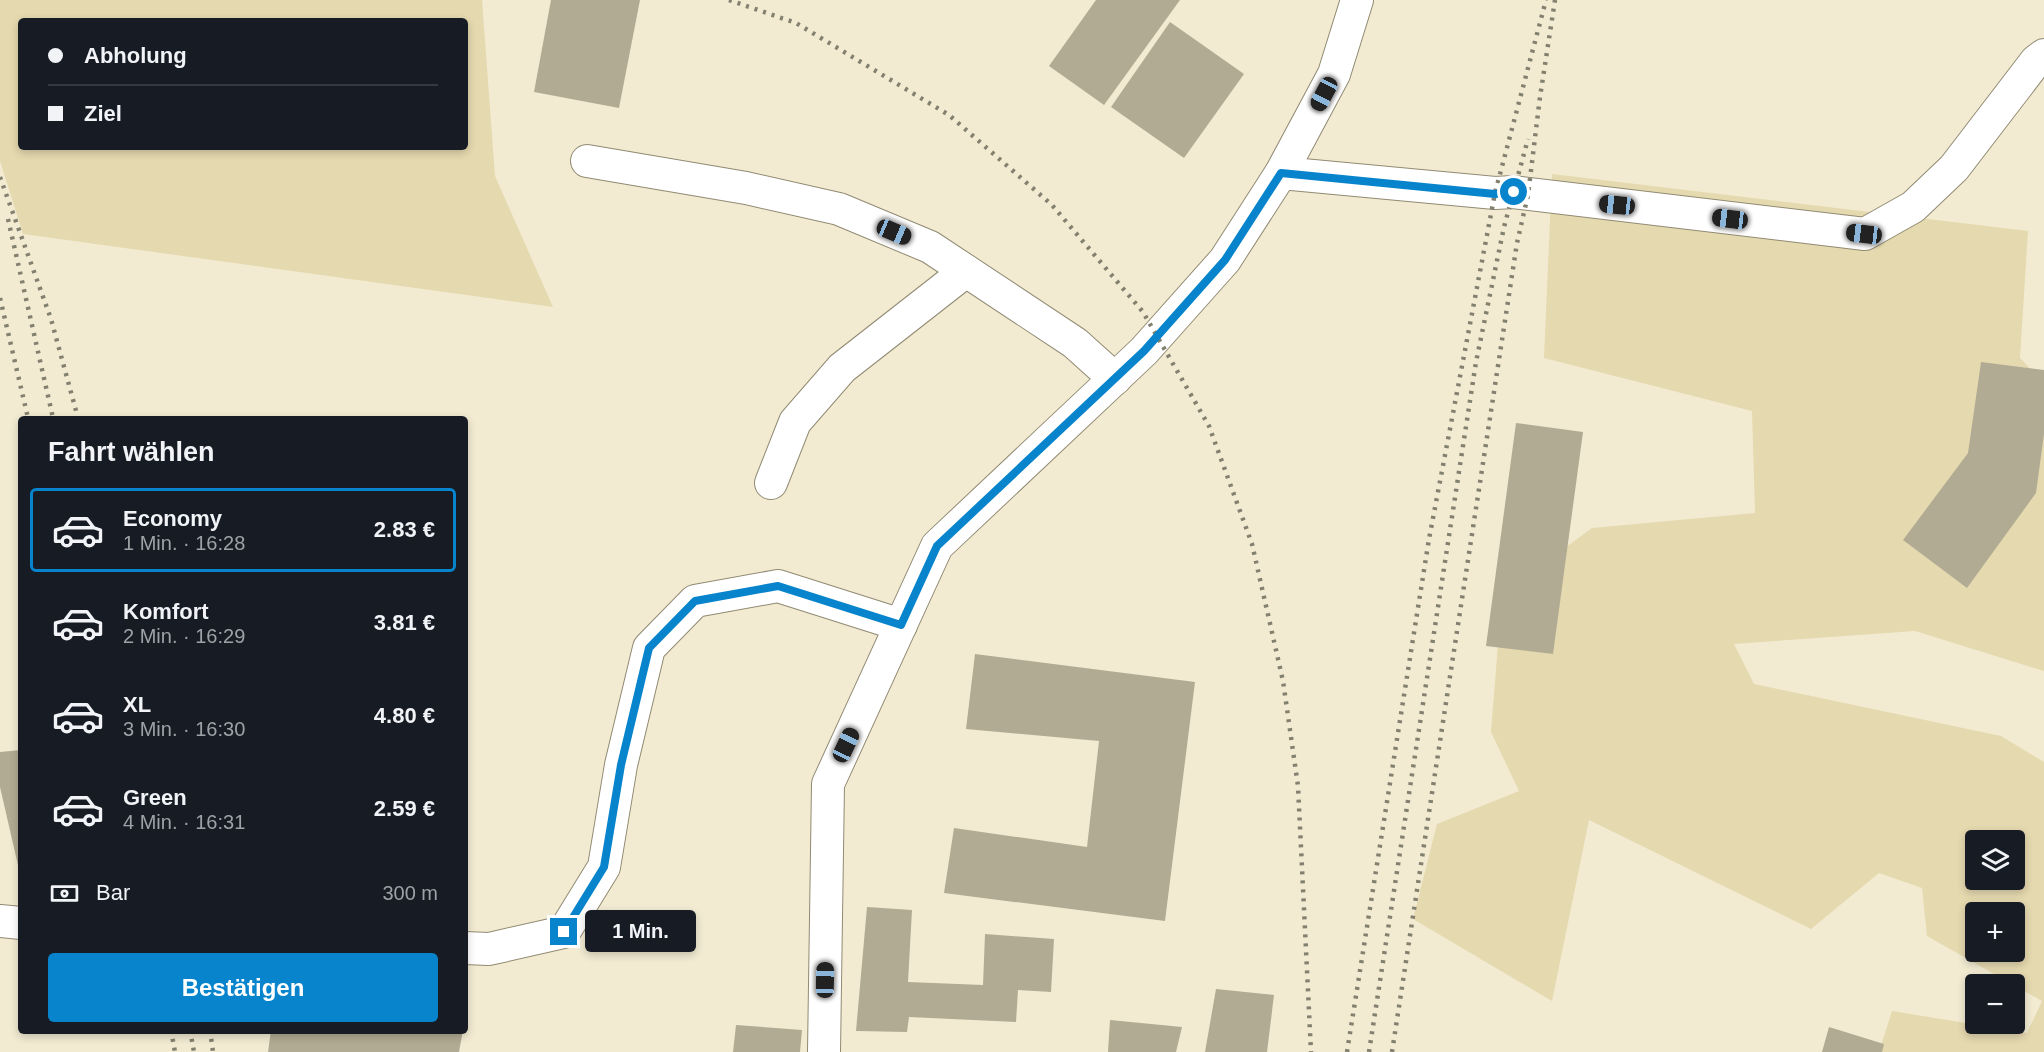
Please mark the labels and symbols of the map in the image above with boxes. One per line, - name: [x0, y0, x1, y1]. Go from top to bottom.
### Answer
- car: [1308, 74, 1340, 114]
- route start: [1500, 178, 1527, 205]
- car: [1598, 194, 1636, 216]
- car: [1711, 208, 1749, 230]
- car: [874, 217, 914, 247]
- car: [1845, 223, 1883, 245]
- car: [830, 725, 862, 765]
- callout: 1 Min.: [585, 911, 696, 953]
- route end: [550, 918, 577, 945]
- car: [816, 962, 834, 998]

